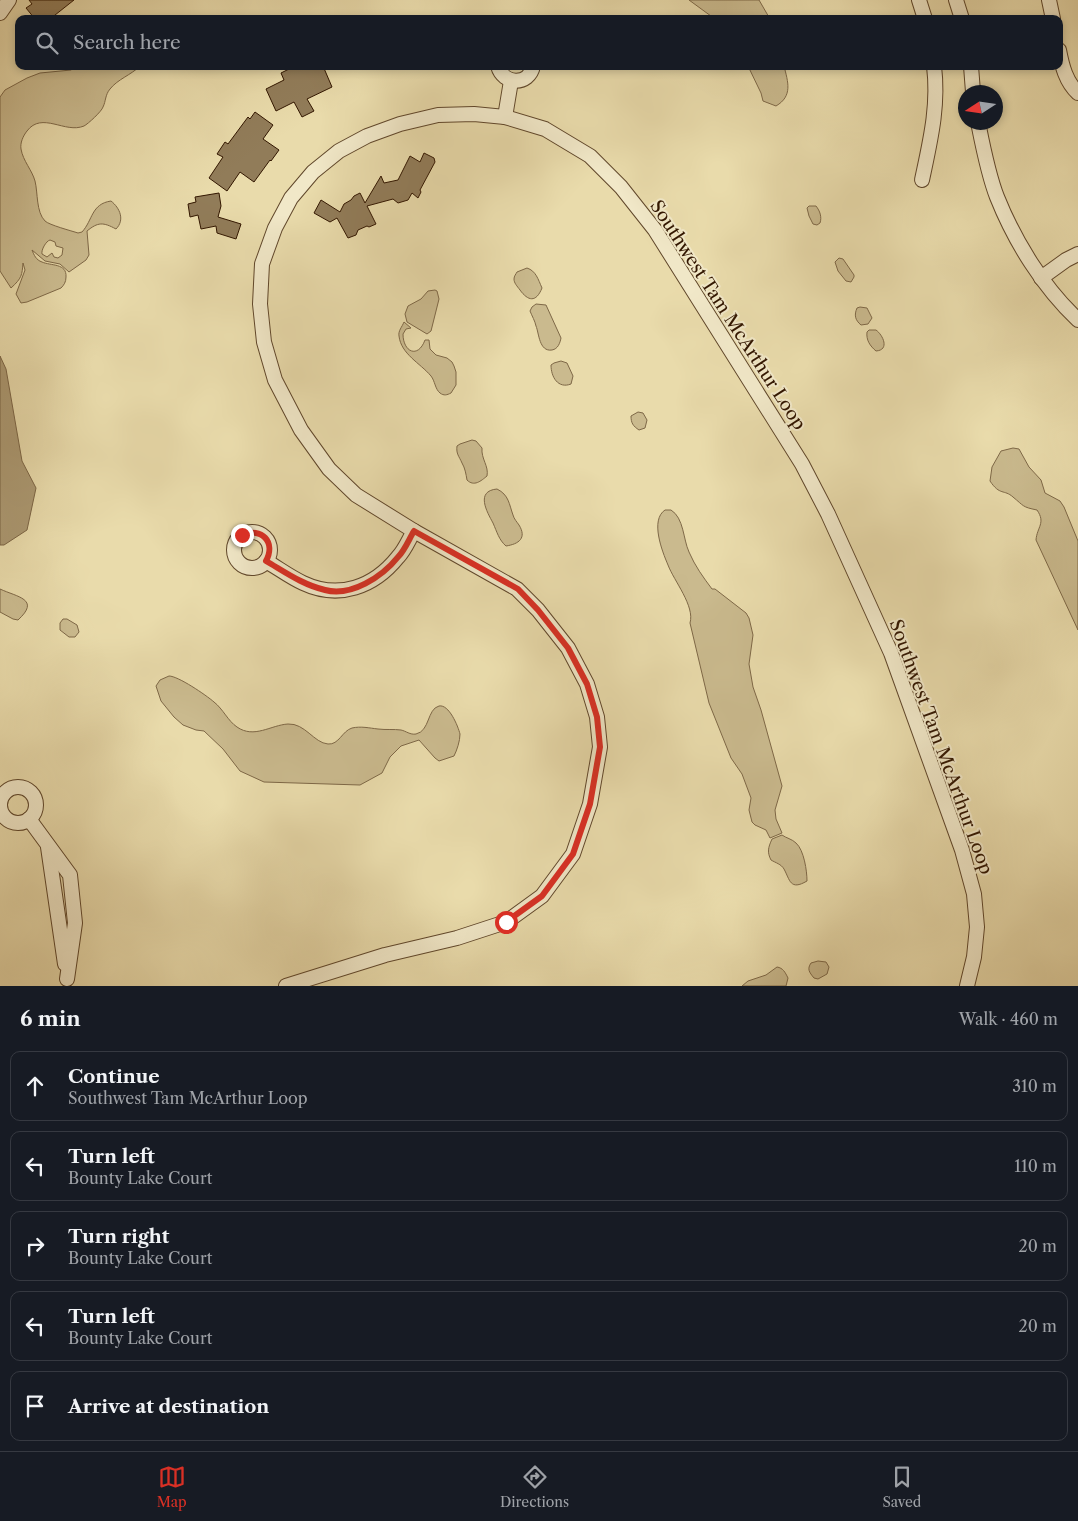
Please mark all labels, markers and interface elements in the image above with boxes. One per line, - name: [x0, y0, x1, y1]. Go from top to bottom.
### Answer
- search box: [15, 15, 1063, 70]
- icon: search: [33, 29, 61, 57]
- text: Search here: [73, 31, 181, 54]
- north arrow: [958, 85, 1003, 130]
- street label: Southwest Tam McArthur Loop: [645, 196, 811, 434]
- route end: [231, 524, 254, 547]
- street label: Southwest Tam McArthur Loop: [885, 617, 997, 877]
- route start: [495, 911, 518, 934]
- text: 6 min: [20, 1006, 81, 1031]
- text: Walk · 460 m: [959, 1009, 1058, 1029]
- text: Continue: [68, 1065, 160, 1088]
- icon: ahead: [21, 1072, 49, 1100]
- text: 310 m: [1012, 1076, 1057, 1096]
- text: Southwest Tam McArthur Loop: [68, 1088, 308, 1108]
- text: Turn left: [68, 1145, 155, 1168]
- icon: left: [21, 1152, 49, 1180]
- text: 110 m: [1014, 1156, 1057, 1176]
- text: Bounty Lake Court: [68, 1168, 212, 1188]
- text: Turn right: [68, 1225, 169, 1248]
- icon: right: [21, 1232, 49, 1260]
- text: 20 m: [1018, 1236, 1057, 1256]
- text: Bounty Lake Court: [68, 1248, 212, 1268]
- text: Turn left: [68, 1305, 155, 1328]
- icon: left: [21, 1312, 49, 1340]
- text: 20 m: [1018, 1316, 1057, 1336]
- text: Bounty Lake Court: [68, 1328, 212, 1348]
- icon: arrive: [21, 1392, 49, 1420]
- text: Arrive at destination: [68, 1395, 269, 1418]
- tab: Map: [157, 1463, 187, 1511]
- tab: Directions: [500, 1463, 569, 1511]
- tab: Saved: [882, 1463, 921, 1511]

